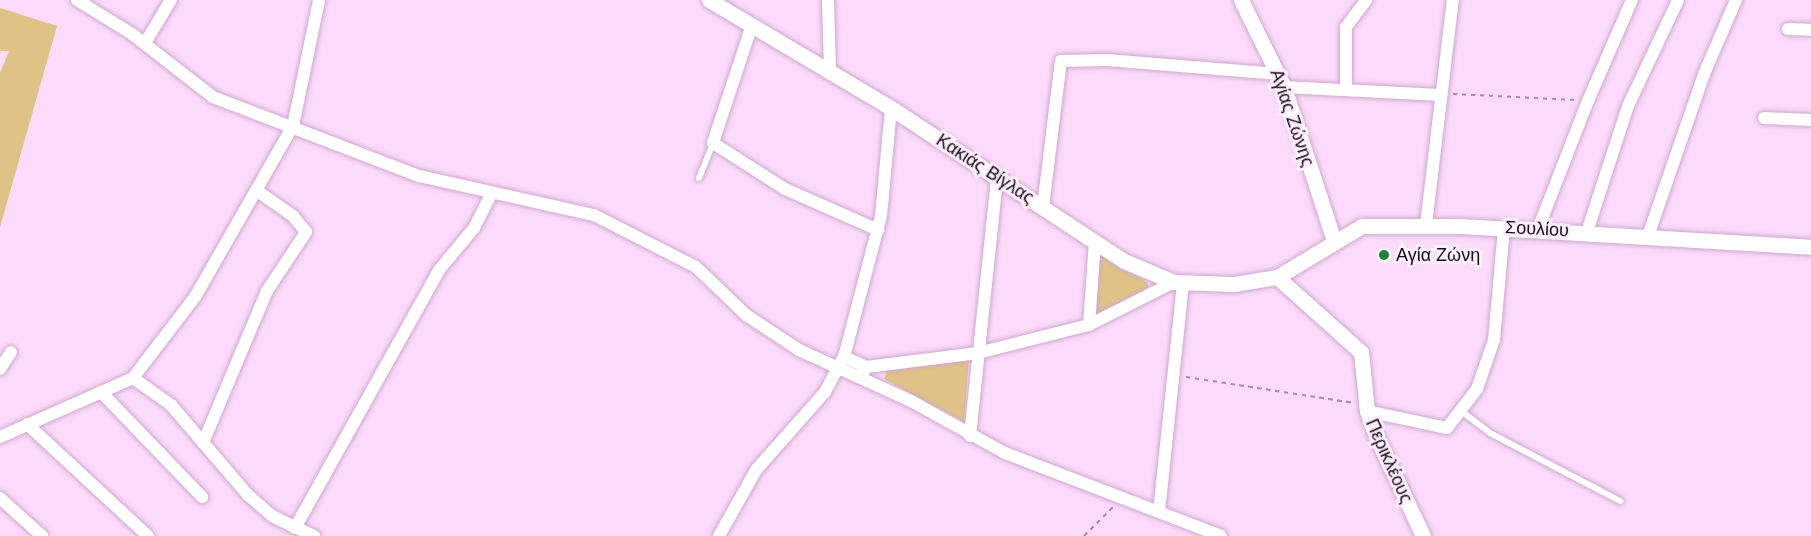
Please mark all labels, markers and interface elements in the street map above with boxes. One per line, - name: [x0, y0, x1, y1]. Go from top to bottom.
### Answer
- street label: Αγίας Ζώνης: [1265, 67, 1319, 169]
- street label: Κακιάς Βίγλας: [932, 129, 1038, 209]
- street label: Σουλίου: [1505, 217, 1569, 241]
- place label: Αγία Ζώνη: [1396, 244, 1480, 266]
- marker: Αγία Ζώνη: [1377, 248, 1391, 262]
- street label: Περικλέους: [1361, 416, 1417, 506]

